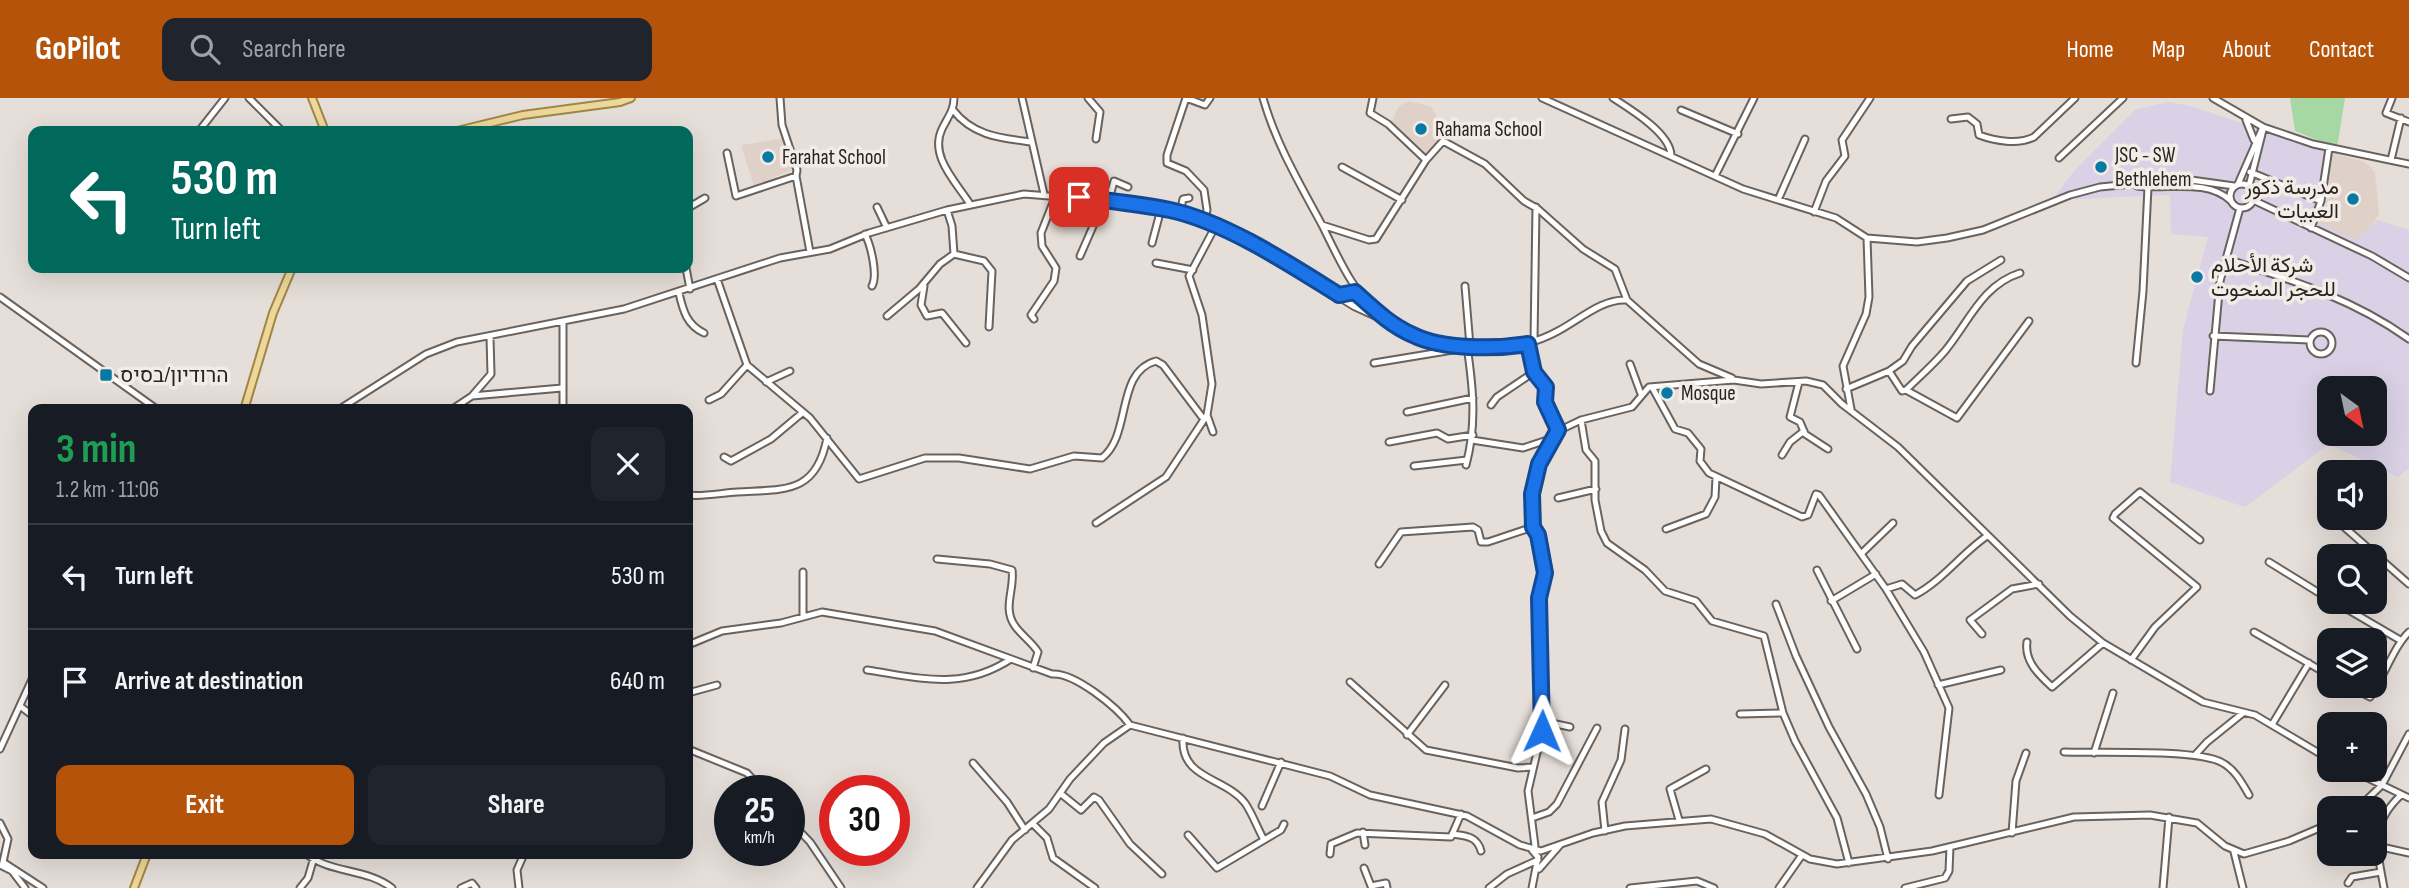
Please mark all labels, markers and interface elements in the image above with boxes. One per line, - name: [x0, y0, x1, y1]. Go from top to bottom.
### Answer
- search box: [162, 18, 652, 81]
- text: GoPilot: [35, 29, 120, 69]
- icon: search: [186, 30, 224, 68]
- text: Search here: [242, 34, 346, 65]
- text: Home: [2066, 35, 2114, 64]
- text: Map: [2152, 35, 2185, 64]
- text: About: [2223, 35, 2271, 64]
- text: Contact: [2309, 35, 2374, 64]
- place label: Rahama School: [1435, 117, 1542, 142]
- marker: Rahama School: [1413, 121, 1429, 137]
- place label: JSC - SW Bethlehem: [2114, 143, 2191, 192]
- place label: Farahat School: [782, 145, 886, 170]
- marker: Farahat School: [760, 149, 776, 165]
- text: 530 m: [171, 150, 278, 209]
- icon: left: [56, 154, 147, 245]
- marker: JSC - SW Bethlehem: [2093, 159, 2109, 175]
- pin: [1049, 167, 1109, 227]
- place label: مدرسة ذكور العبيات: [2244, 175, 2339, 224]
- icon: arrive: [1060, 178, 1098, 216]
- marker: مدرسة ذكور العبيات: [2345, 191, 2361, 207]
- text: Turn left: [171, 210, 261, 249]
- place label: شركة الأحلام للحجر المنحوت: [2211, 253, 2336, 302]
- marker: شركة الأحلام للحجر المنحوت: [2189, 269, 2205, 285]
- place label: הרודיון/בסיס: [120, 363, 229, 388]
- marker: הרודיון/בסיס: [98, 367, 114, 383]
- north arrow: [2317, 376, 2387, 446]
- map controls: [2317, 376, 2387, 866]
- place label: Mosque: [1681, 381, 1736, 406]
- marker: Mosque: [1659, 385, 1675, 401]
- text: 3 min: [56, 424, 136, 475]
- button: close: [591, 427, 665, 501]
- button: sound: [2317, 460, 2387, 530]
- text: 1.2 km · 11:06: [56, 476, 159, 504]
- button: search: [2317, 544, 2387, 614]
- icon: left: [56, 558, 94, 596]
- text: Turn left: [115, 561, 193, 592]
- text: 530 m: [611, 561, 665, 592]
- button: layers: [2317, 628, 2387, 698]
- icon: arrive: [56, 663, 94, 701]
- text: Arrive at destination: [115, 666, 303, 697]
- text: 640 m: [610, 666, 665, 697]
- position arrow: [1505, 694, 1579, 768]
- button: +: [2317, 712, 2387, 782]
- button: Exit: [56, 765, 354, 845]
- button: Share: [368, 765, 665, 845]
- speed limit sign: 30: [819, 775, 910, 866]
- text: 25: [744, 790, 775, 833]
- button: −: [2317, 796, 2387, 866]
- text: km/h: [744, 827, 775, 848]

